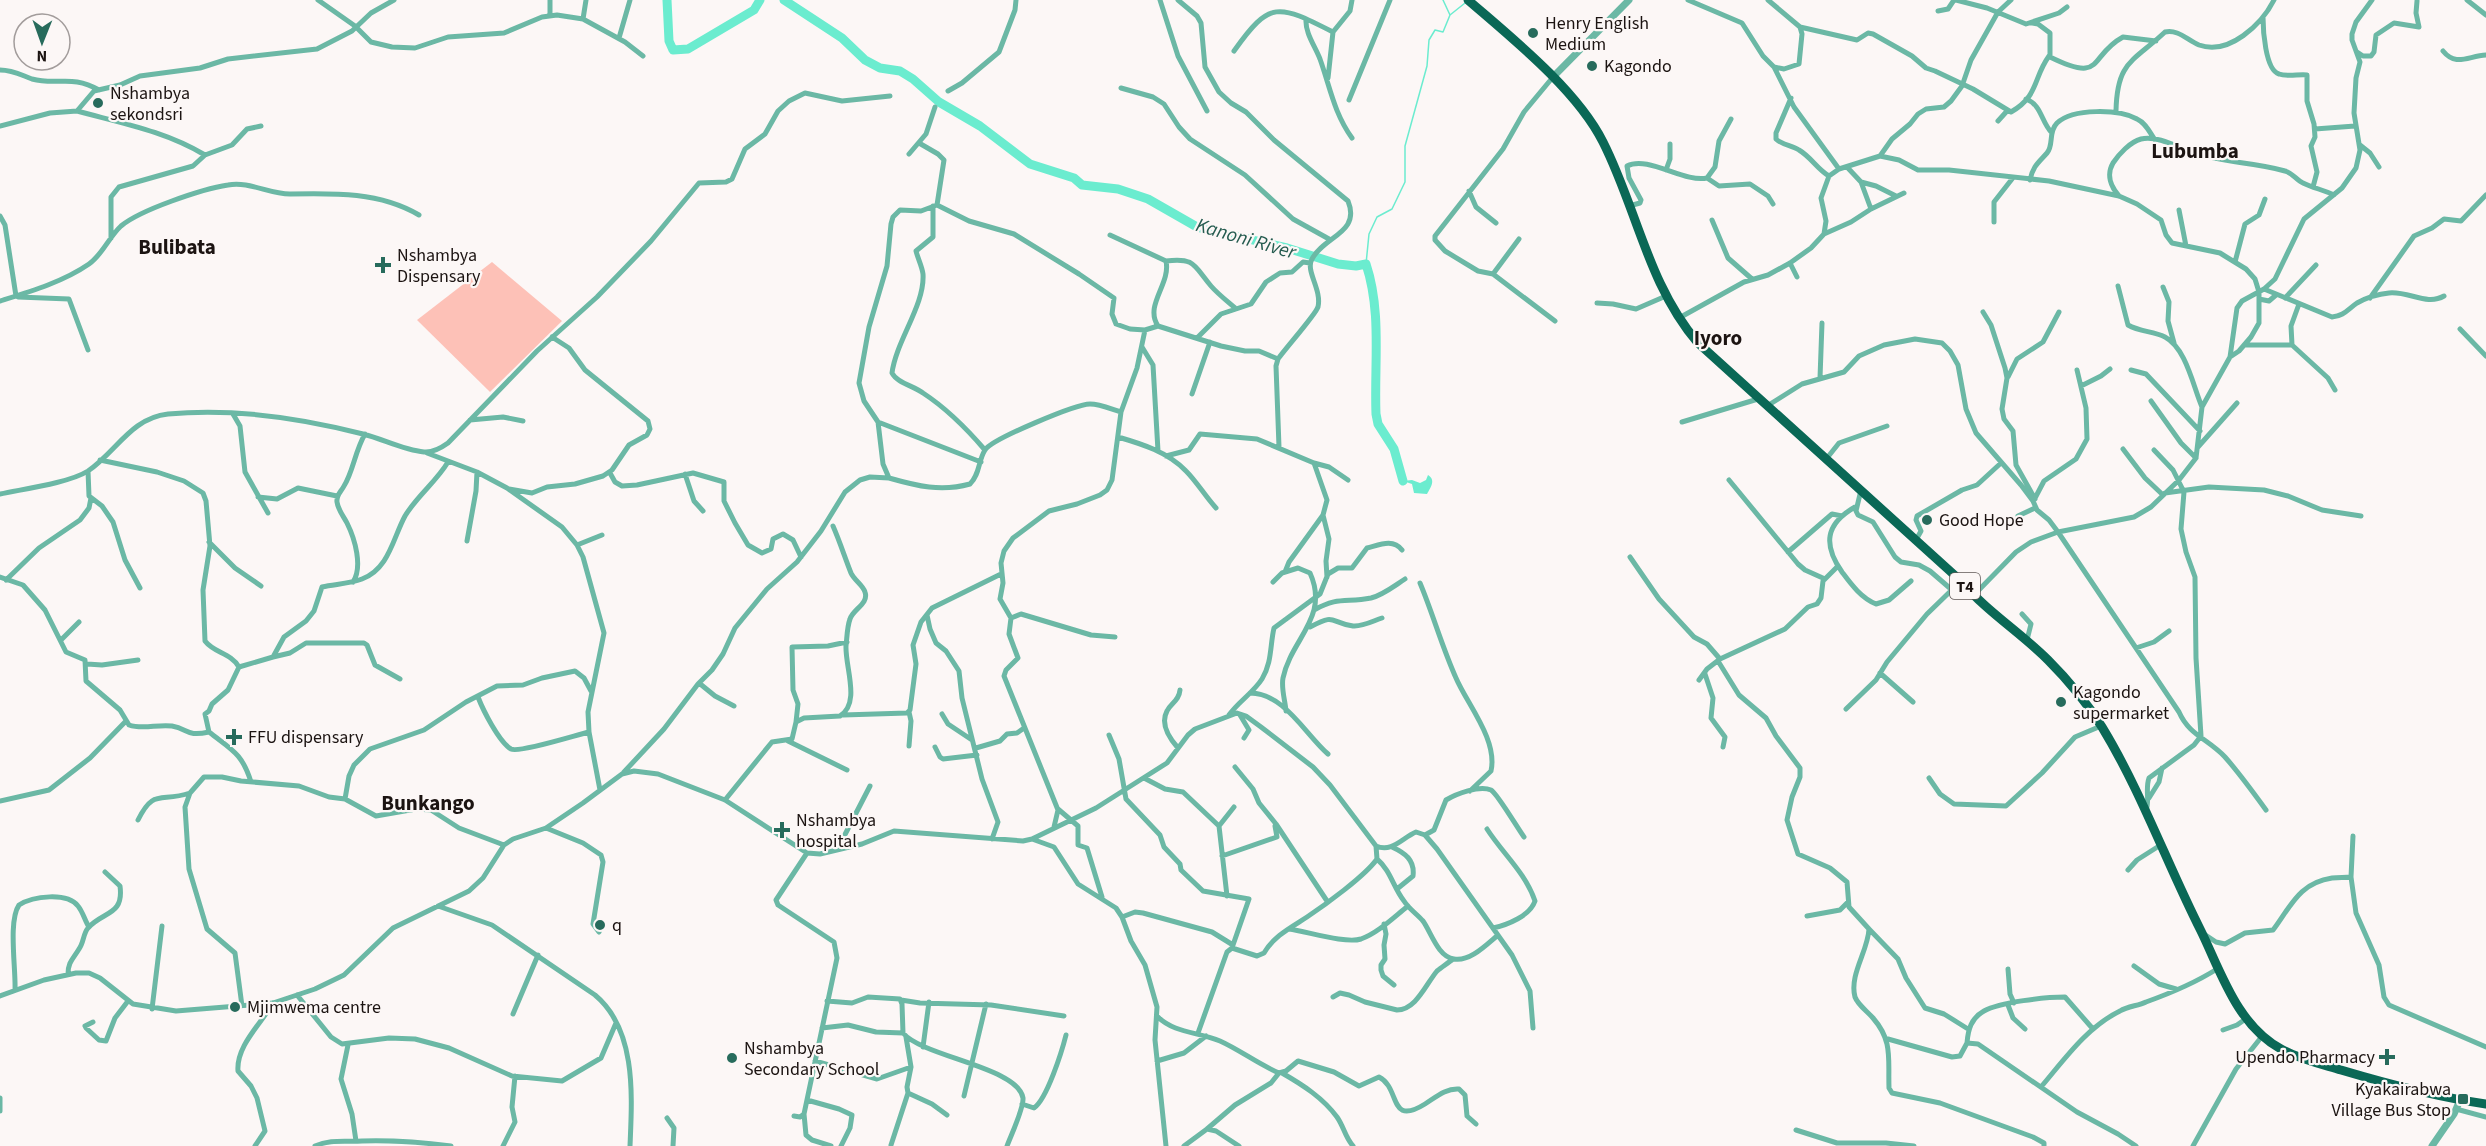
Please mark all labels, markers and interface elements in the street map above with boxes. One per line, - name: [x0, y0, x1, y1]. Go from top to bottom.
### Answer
- place label: Henry English Medium: [1545, 11, 1649, 57]
- north arrow: [12, 12, 72, 72]
- marker: Henry English Medium: [1526, 26, 1540, 40]
- text: N: [36, 45, 47, 67]
- place label: Kagondo: [1604, 54, 1672, 79]
- marker: Kagondo: [1585, 59, 1599, 73]
- place label: Nshambya sekondsri: [110, 81, 190, 127]
- marker: Nshambya sekondsri: [91, 96, 105, 110]
- district label: Lubumba: [2151, 136, 2239, 166]
- water label: Kanoni River: [1192, 211, 1300, 267]
- district label: Bulibata: [138, 232, 216, 262]
- place label: Nshambya Dispensary: [397, 243, 481, 289]
- marker: Nshambya Dispensary: [374, 256, 392, 274]
- district label: Iyoro: [1694, 323, 1742, 353]
- place label: Good Hope: [1939, 508, 2024, 533]
- marker: Good Hope: [1920, 513, 1934, 527]
- road number: T4: [1950, 573, 1980, 599]
- place label: Kagondo supermarket: [2073, 680, 2169, 726]
- marker: Kagondo supermarket: [2054, 695, 2068, 709]
- place label: FFU dispensary: [248, 725, 364, 750]
- marker: FFU dispensary: [225, 728, 243, 746]
- district label: Bunkango: [381, 788, 475, 818]
- place label: Nshambya hospital: [796, 808, 876, 854]
- marker: Nshambya hospital: [773, 821, 791, 839]
- place label: q: [612, 913, 622, 938]
- marker: q: [593, 918, 607, 932]
- place label: Mjimwema centre: [247, 995, 381, 1020]
- marker: Mjimwema centre: [228, 1000, 242, 1014]
- place label: Nshambya Secondary School: [744, 1036, 879, 1082]
- place label: Upendo Pharmacy: [2235, 1045, 2376, 1070]
- marker: Upendo Pharmacy: [2380, 1050, 2394, 1064]
- marker: Nshambya Secondary School: [725, 1051, 739, 1065]
- place label: Kyakairabwa Village Bus Stop: [2331, 1077, 2451, 1123]
- marker: Kyakairabwa Village Bus Stop: [2456, 1092, 2470, 1106]

